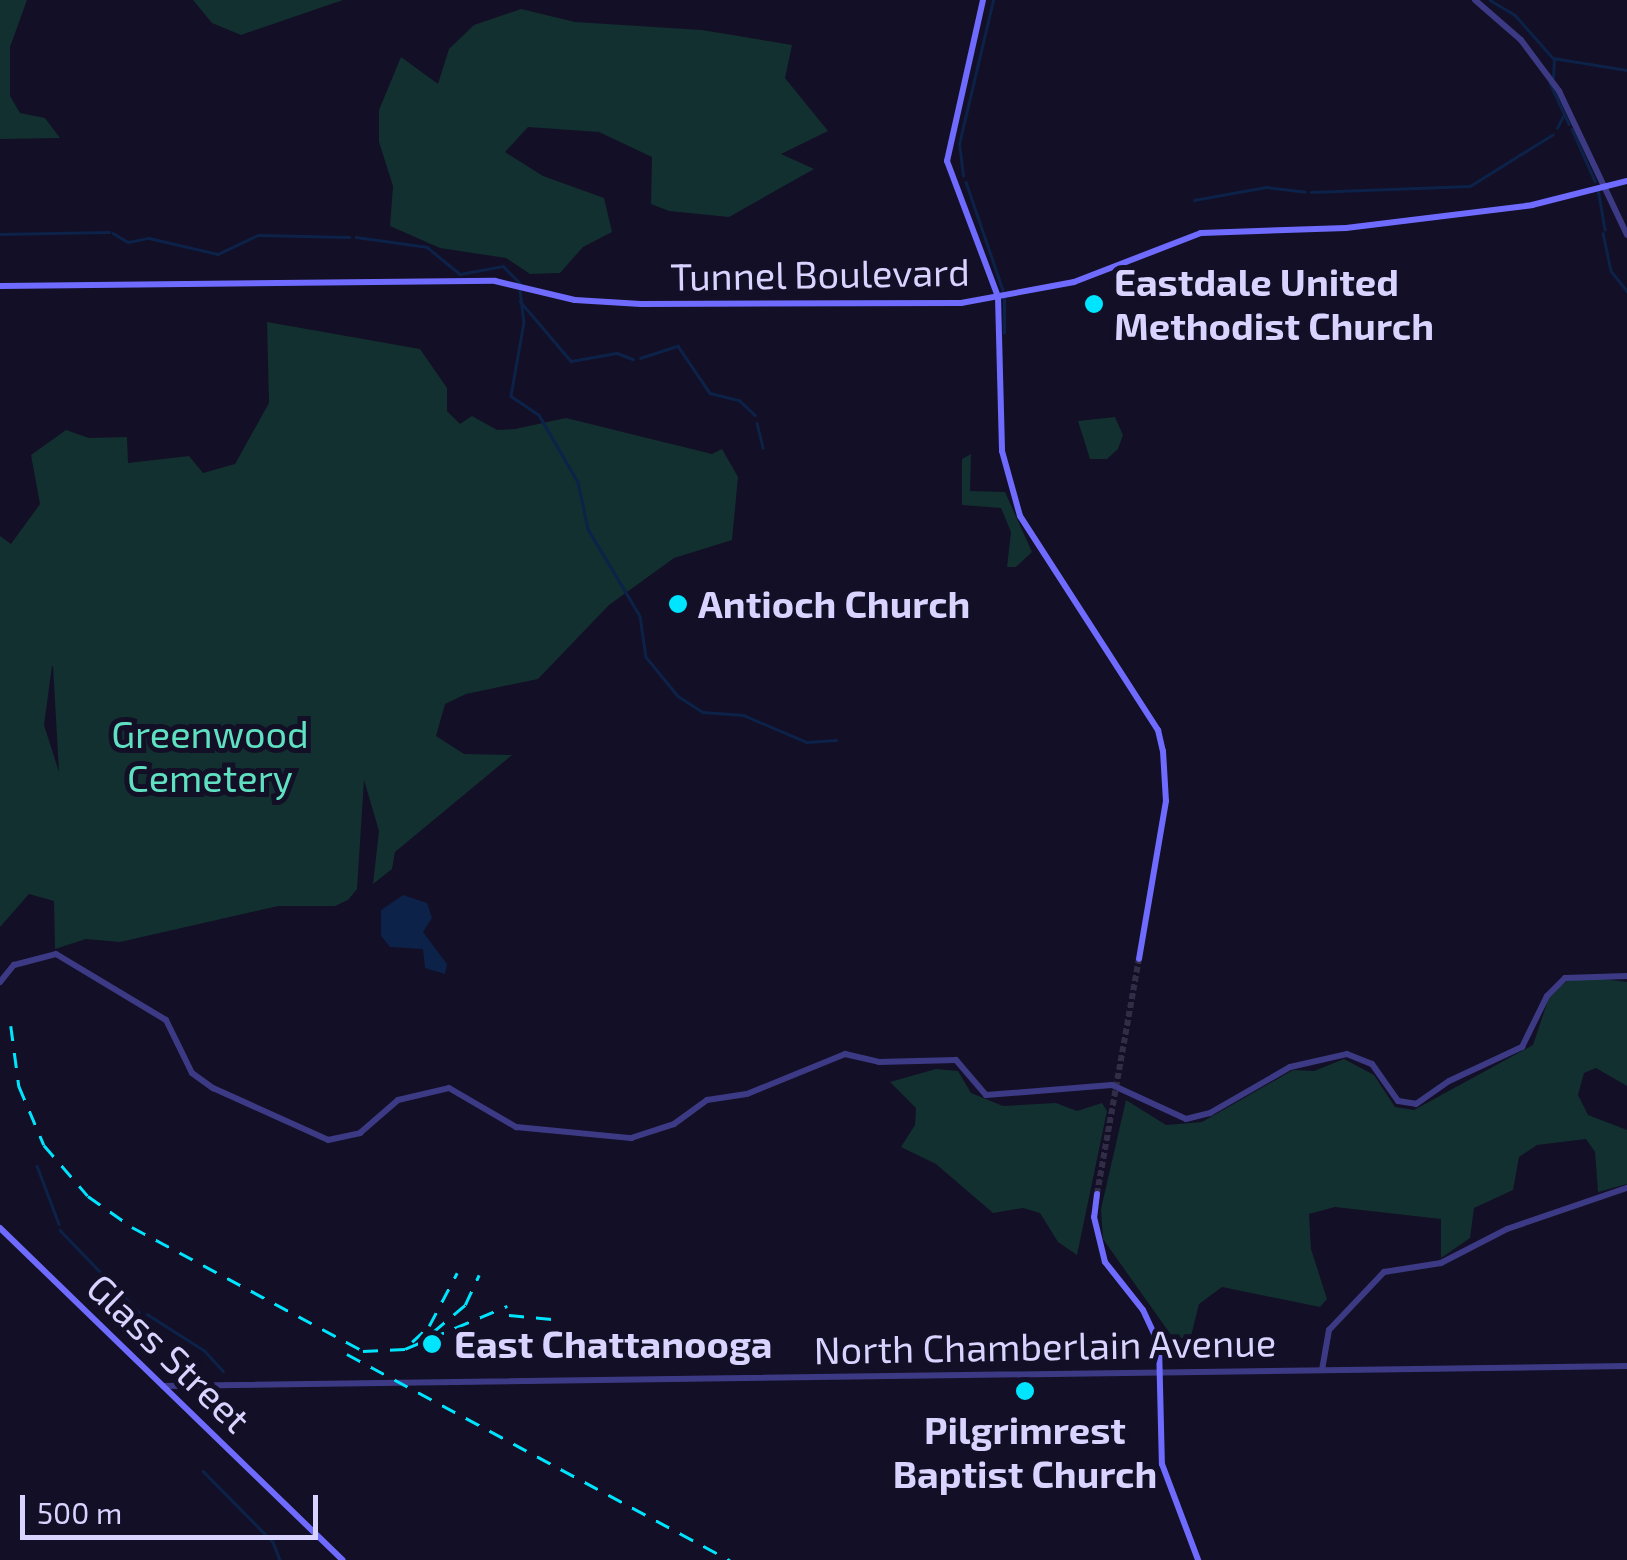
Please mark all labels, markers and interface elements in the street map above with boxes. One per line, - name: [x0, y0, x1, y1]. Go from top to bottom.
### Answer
- street label: Tunnel Boulevard: [669, 249, 971, 299]
- place label: Eastdale United Methodist Church: [1114, 259, 1434, 348]
- marker: Eastdale United Methodist Church: [1083, 293, 1105, 315]
- place label: Antioch Church: [698, 581, 970, 627]
- marker: Antioch Church: [667, 593, 689, 615]
- park label: Greenwood Cemetery: [111, 711, 309, 801]
- street label: Glass Street: [78, 1264, 260, 1442]
- street label: North Chamberlain Avenue: [813, 1319, 1277, 1373]
- place label: East Chattanooga: [454, 1321, 772, 1367]
- marker: East Chattanooga: [419, 1331, 445, 1357]
- marker: Pilgrimrest Baptist Church: [1014, 1380, 1036, 1402]
- place label: Pilgrimrest Baptist Church: [893, 1407, 1157, 1496]
- scale bar: [25, 1475, 322, 1537]
- text: 500 m: [37, 1494, 122, 1530]

